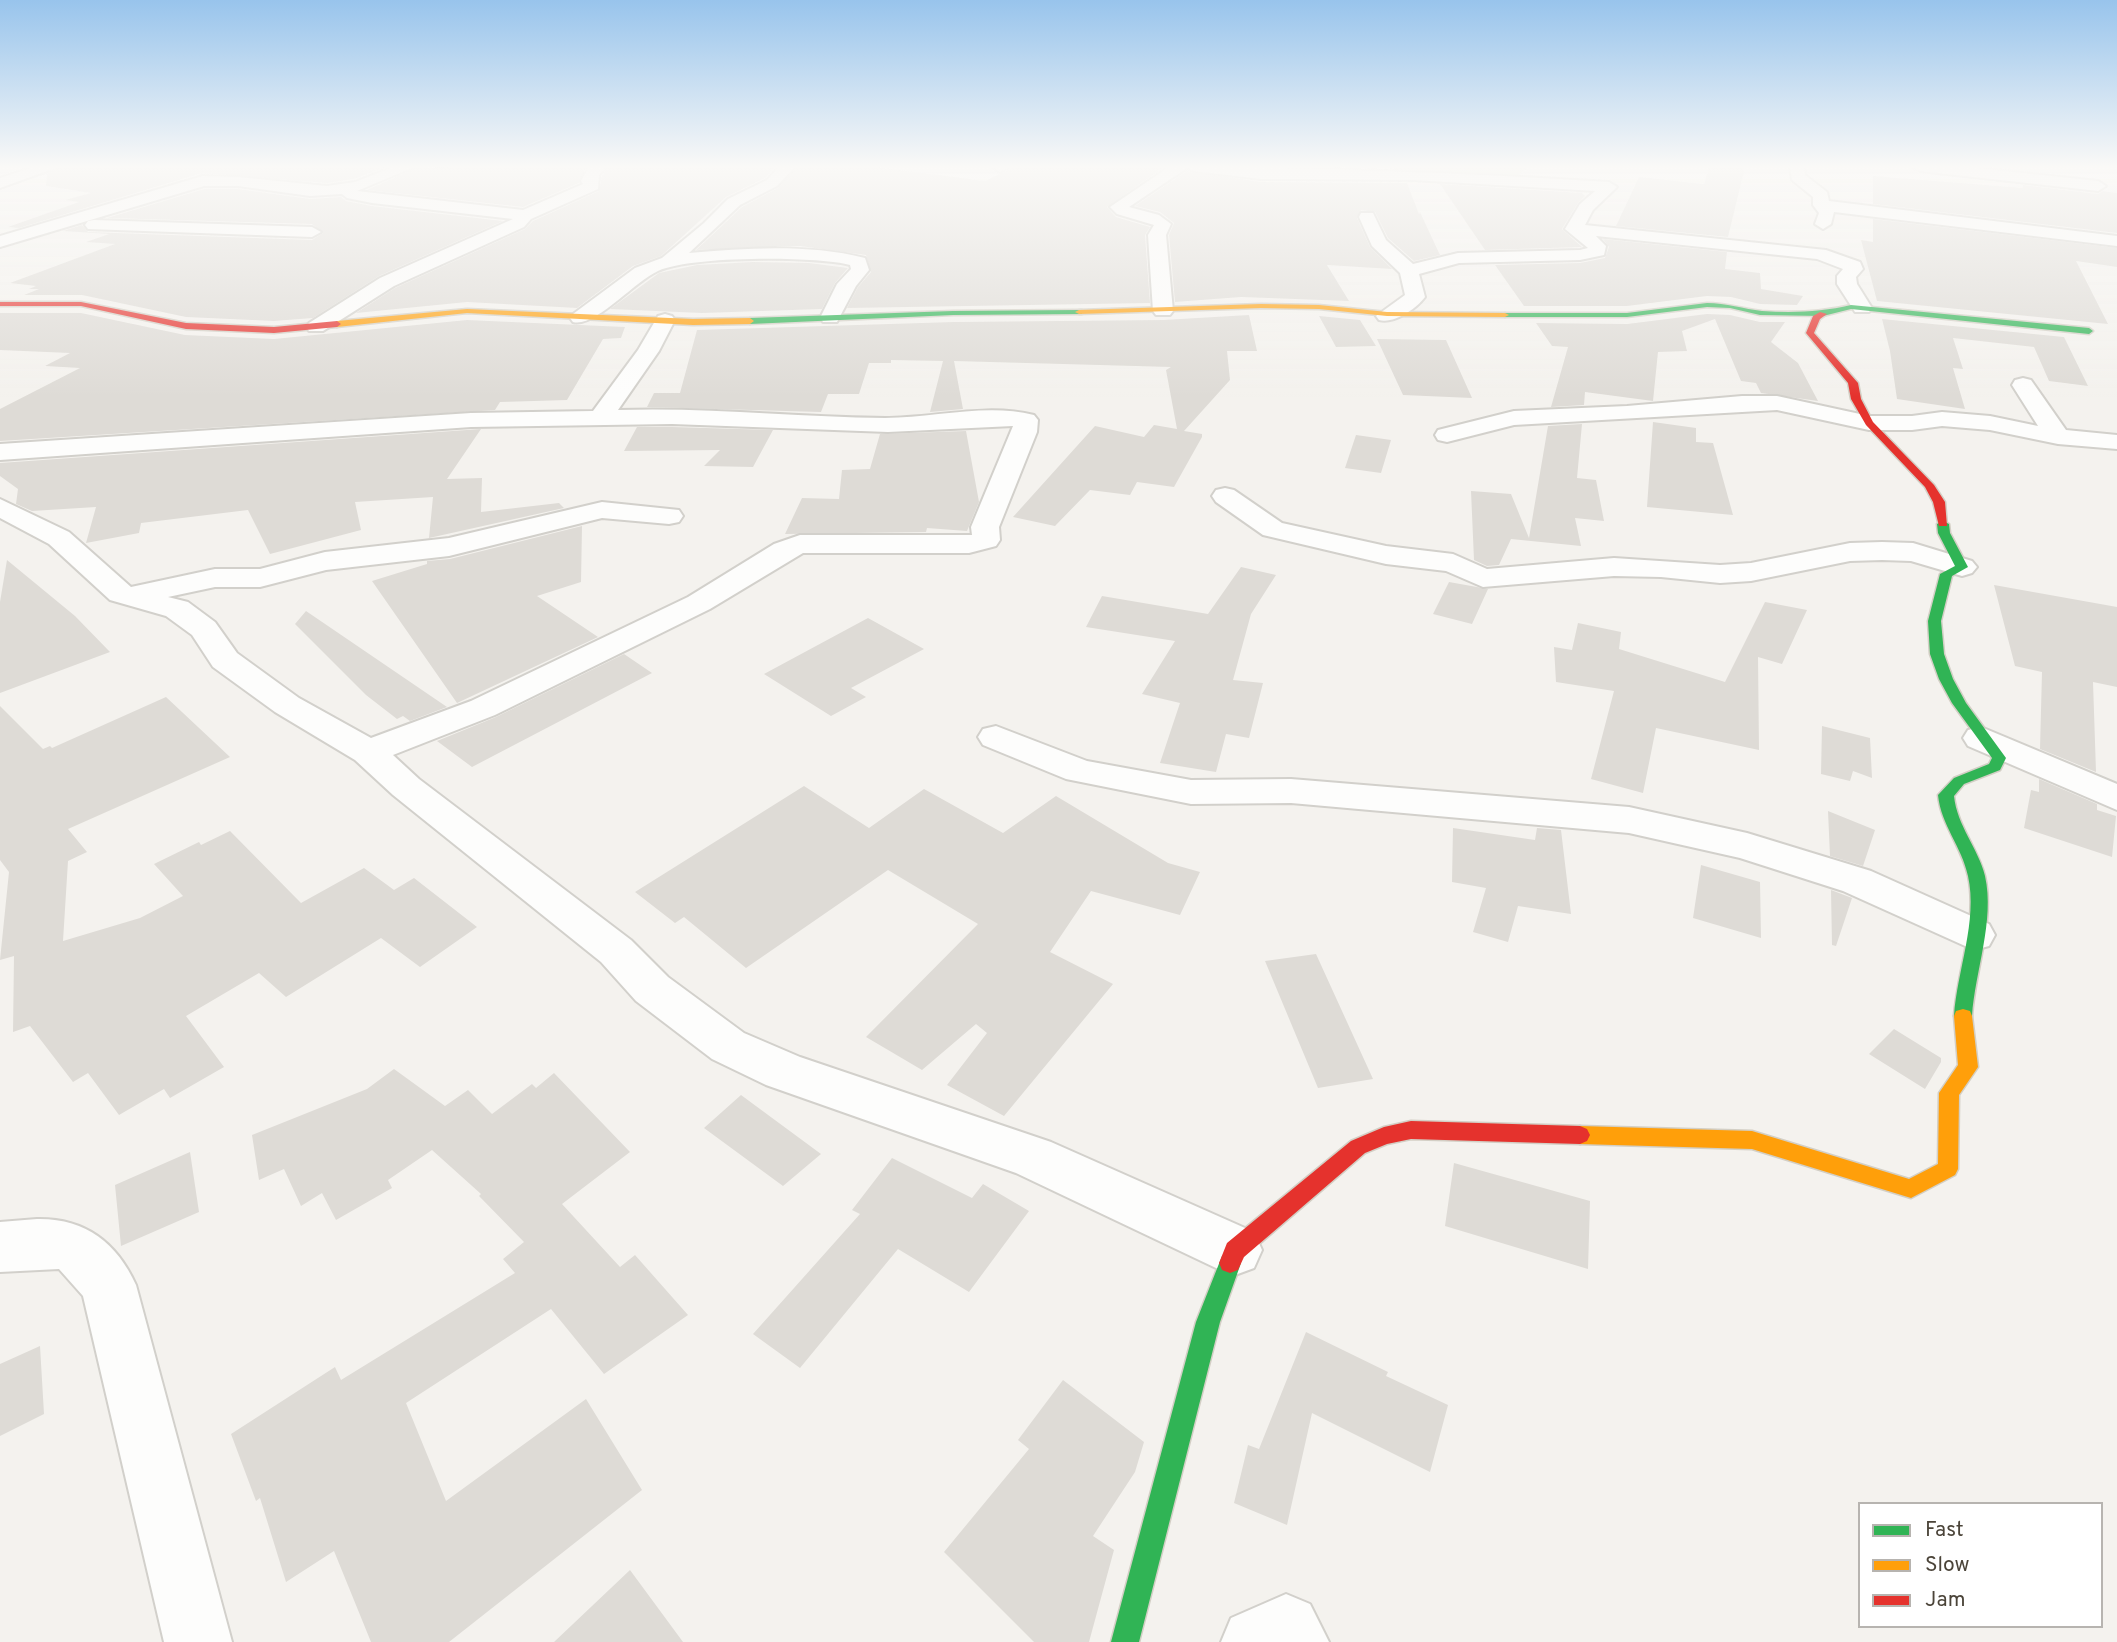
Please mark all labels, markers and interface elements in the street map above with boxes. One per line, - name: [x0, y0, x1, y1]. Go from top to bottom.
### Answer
- legend: [1858, 1502, 2103, 1628]
- text: Fast: [1925, 1517, 1964, 1544]
- text: Slow: [1925, 1552, 1970, 1579]
- text: Jam: [1925, 1587, 1966, 1614]

